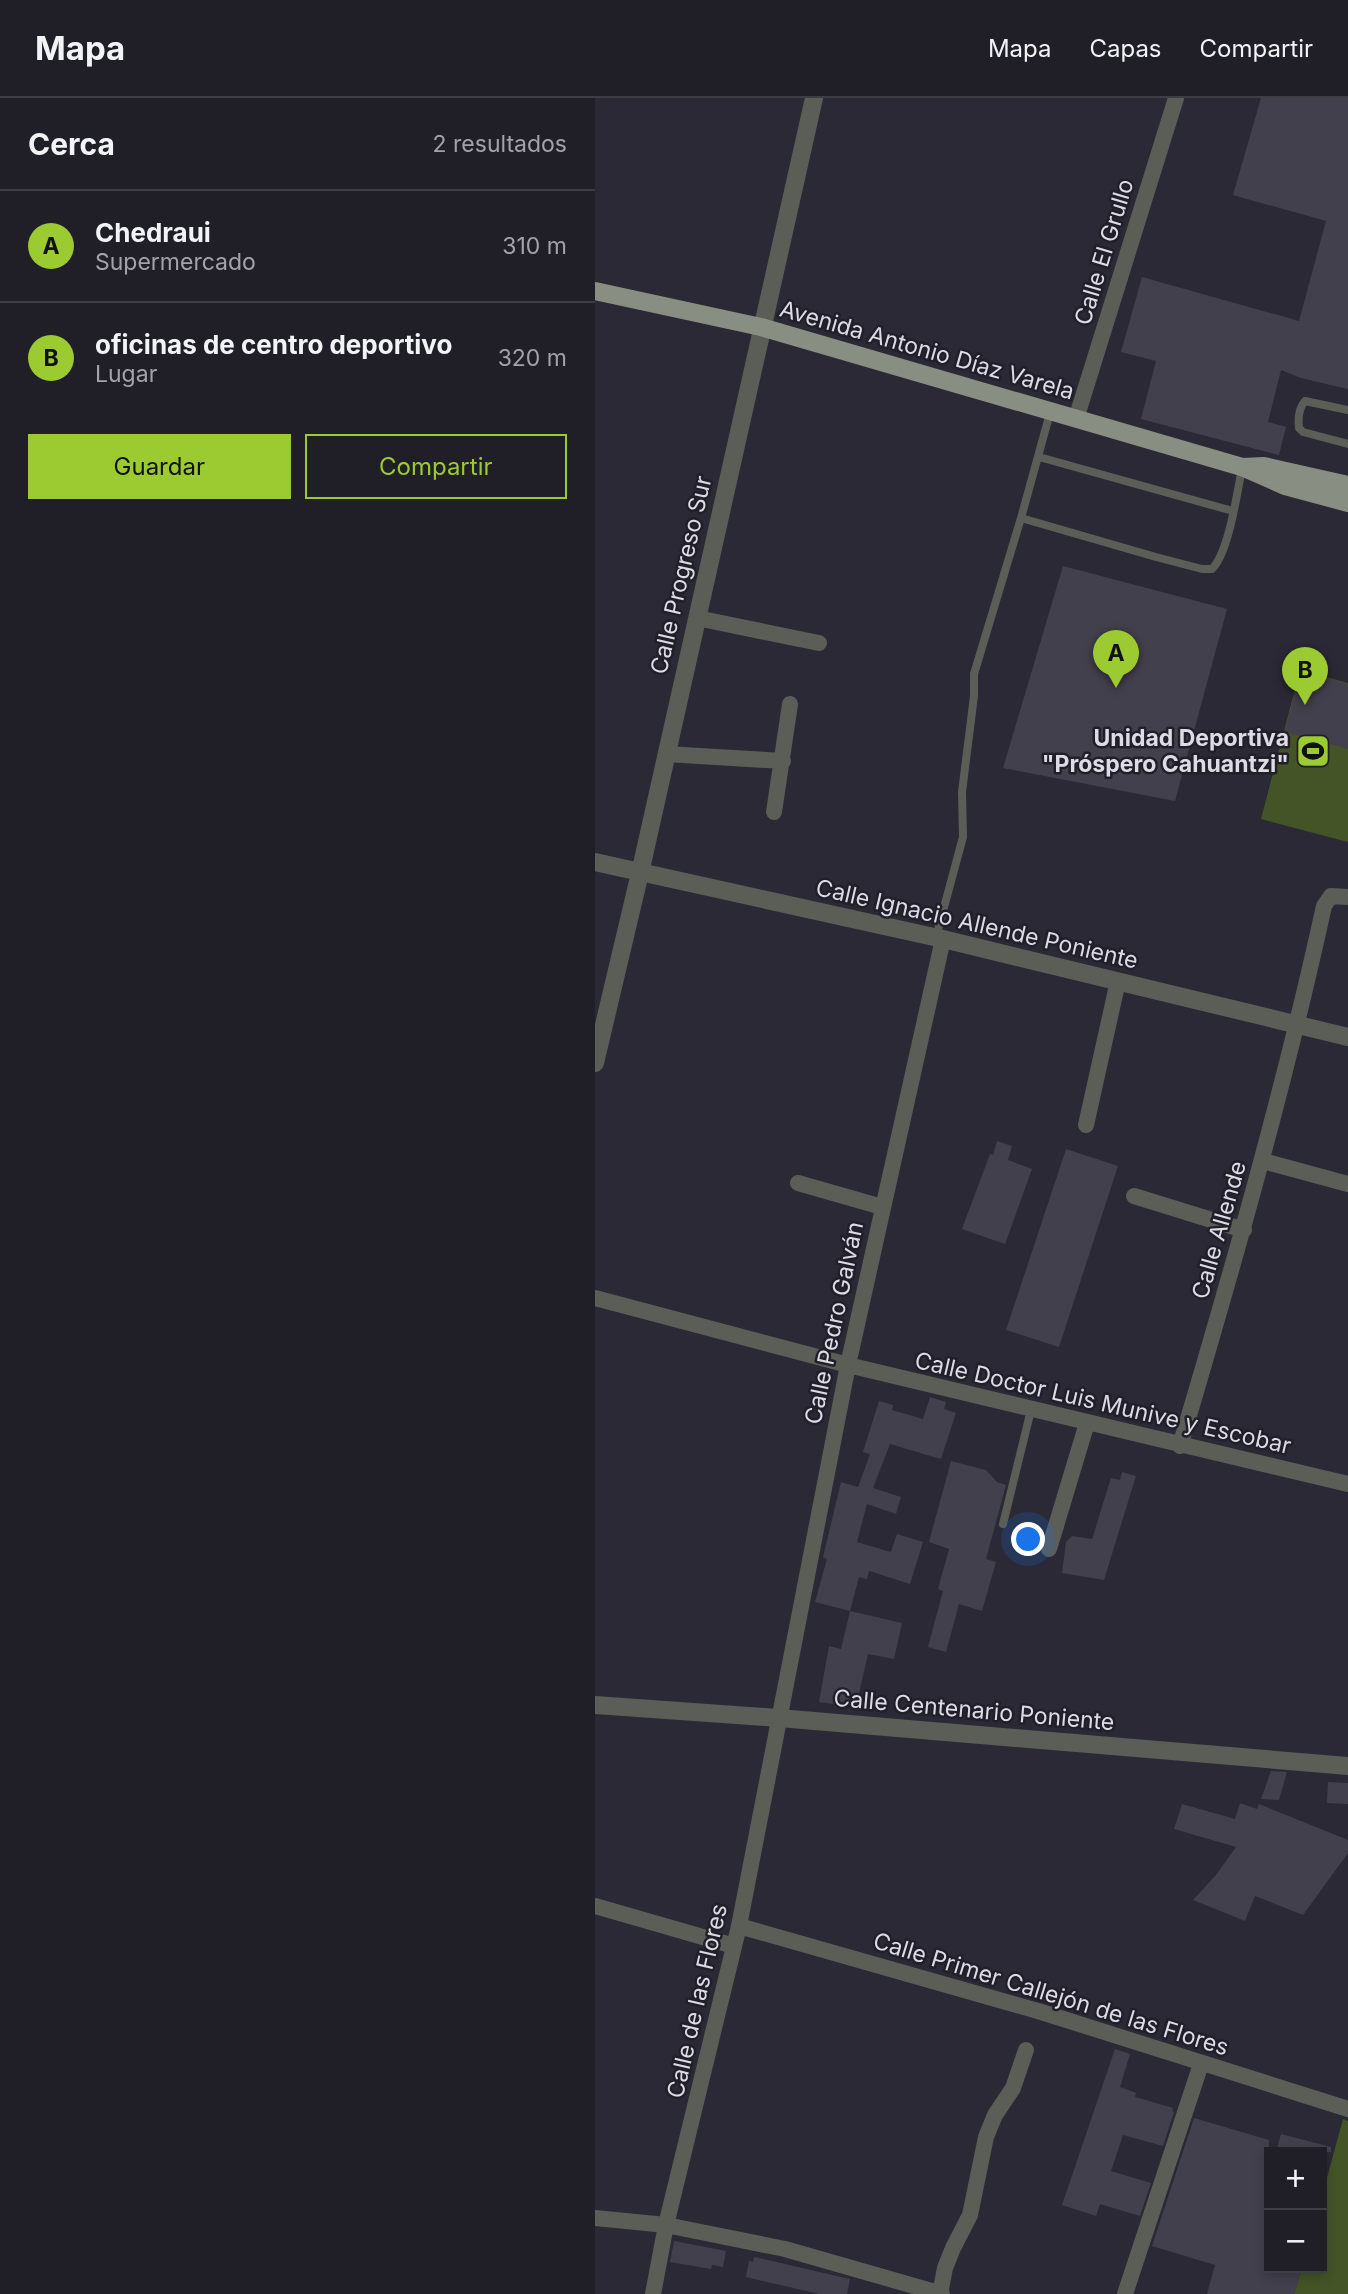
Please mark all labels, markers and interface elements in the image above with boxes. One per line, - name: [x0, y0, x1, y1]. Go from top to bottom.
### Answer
- text: Mapa: [35, 28, 125, 68]
- text: Mapa: [988, 34, 1051, 63]
- text: Capas: [1089, 34, 1162, 63]
- text: Compartir: [1200, 34, 1313, 63]
- text: Cerca: [28, 126, 115, 162]
- text: 2 resultados: [433, 130, 567, 158]
- street label: Calle El Grullo: [1069, 176, 1139, 328]
- text: Chedraui: [95, 217, 211, 248]
- text: A: [42, 232, 60, 260]
- text: 310 m: [502, 232, 567, 260]
- text: Supermercado: [95, 248, 256, 276]
- street label: Avenida Antonio Díaz Varela: [777, 295, 1077, 405]
- text: oficinas de centro deportivo: [95, 329, 452, 360]
- text: B: [43, 344, 59, 372]
- text: 320 m: [498, 344, 567, 372]
- text: Lugar: [95, 360, 157, 388]
- button: Guardar: [28, 434, 291, 499]
- button: Compartir: [305, 434, 567, 499]
- street label: Calle Progreso Sur: [645, 473, 718, 677]
- pin: A: [1093, 630, 1139, 688]
- pin: B: [1282, 647, 1328, 705]
- place label: Unidad Deportiva "Próspero Cahuantzi": [1042, 724, 1289, 778]
- sports icon: Unidad Deportiva "Próspero Cahuantzi": [1294, 732, 1332, 770]
- street label: Calle Ignacio Allende Poniente: [813, 873, 1141, 975]
- street label: Calle Allende: [1186, 1158, 1252, 1302]
- street label: Calle Pedro Galván: [799, 1219, 869, 1427]
- street label: Calle Doctor Luis Munive y Escobar: [912, 1346, 1294, 1460]
- your location: [1011, 1522, 1045, 1556]
- street label: Calle Centenario Poniente: [832, 1684, 1116, 1736]
- street label: Calle de las Flores: [661, 1901, 733, 2101]
- street label: Calle Primer Callejón de las Flores: [870, 1926, 1232, 2062]
- map controls: [1264, 2147, 1327, 2273]
- button: +: [1264, 2147, 1327, 2210]
- button: −: [1264, 2210, 1327, 2273]

